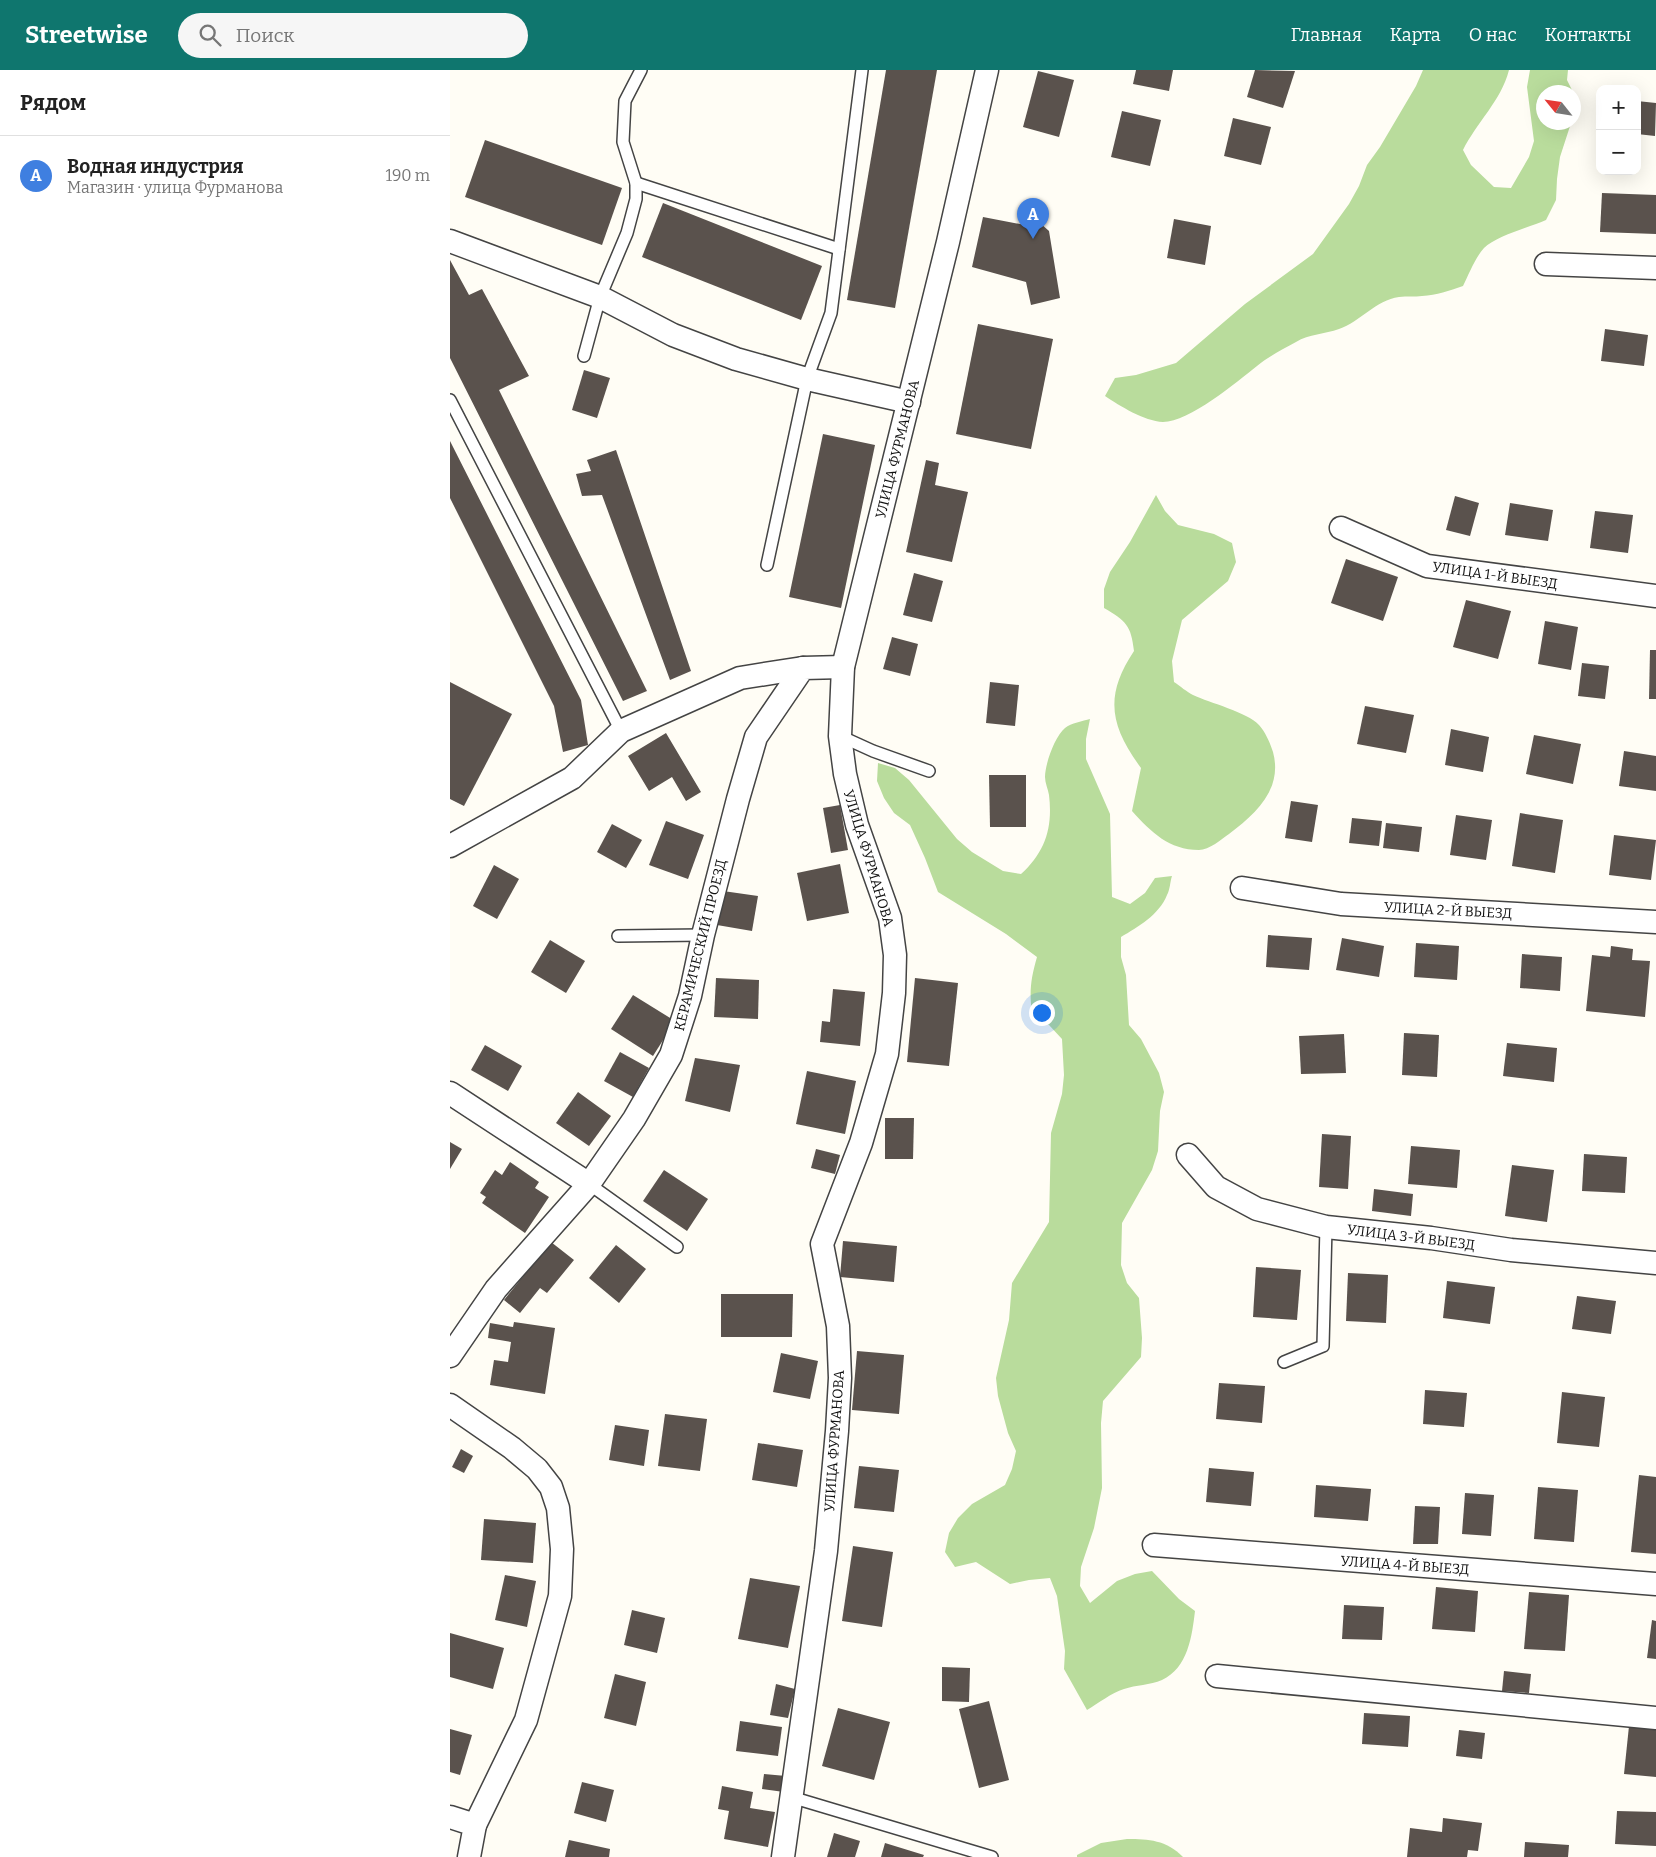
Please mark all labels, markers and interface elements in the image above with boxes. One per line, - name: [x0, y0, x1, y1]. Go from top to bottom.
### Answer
- search box: [178, 13, 528, 58]
- text: Streetwise: [25, 21, 148, 49]
- icon: search: [196, 21, 224, 49]
- text: Поиск: [236, 24, 294, 47]
- text: Главная: [1291, 24, 1362, 46]
- text: Карта: [1390, 24, 1441, 46]
- text: О нас: [1469, 24, 1517, 46]
- text: Контакты: [1545, 24, 1631, 46]
- north arrow: [1536, 85, 1581, 130]
- map controls: [1596, 85, 1641, 175]
- button: +: [1596, 85, 1641, 130]
- text: Рядом: [20, 90, 86, 116]
- button: −: [1596, 130, 1641, 175]
- text: Водная индустрия: [67, 155, 244, 178]
- text: A: [30, 166, 42, 185]
- text: 190 m: [385, 166, 430, 185]
- text: Магазин · улица Фурманова: [67, 178, 283, 197]
- pin: A: [1017, 198, 1049, 239]
- street label: УЛИЦА ФУРМАНОВА: [872, 378, 923, 520]
- street label: УЛИЦА 1-Й ВЫЕЗД: [1431, 557, 1559, 593]
- street label: УЛИЦА ФУРМАНОВА: [840, 788, 897, 929]
- street label: КЕРАМИЧЕСКИЙ ПРОЕЗД: [670, 857, 730, 1033]
- street label: УЛИЦА 2-Й ВЫЕЗД: [1383, 898, 1513, 922]
- your location: [1029, 1000, 1055, 1026]
- street label: УЛИЦА 3-Й ВЫЕЗД: [1346, 1220, 1476, 1254]
- street label: УЛИЦА ФУРМАНОВА: [821, 1369, 848, 1513]
- street label: УЛИЦА 4-Й ВЫЕЗД: [1340, 1552, 1470, 1578]

